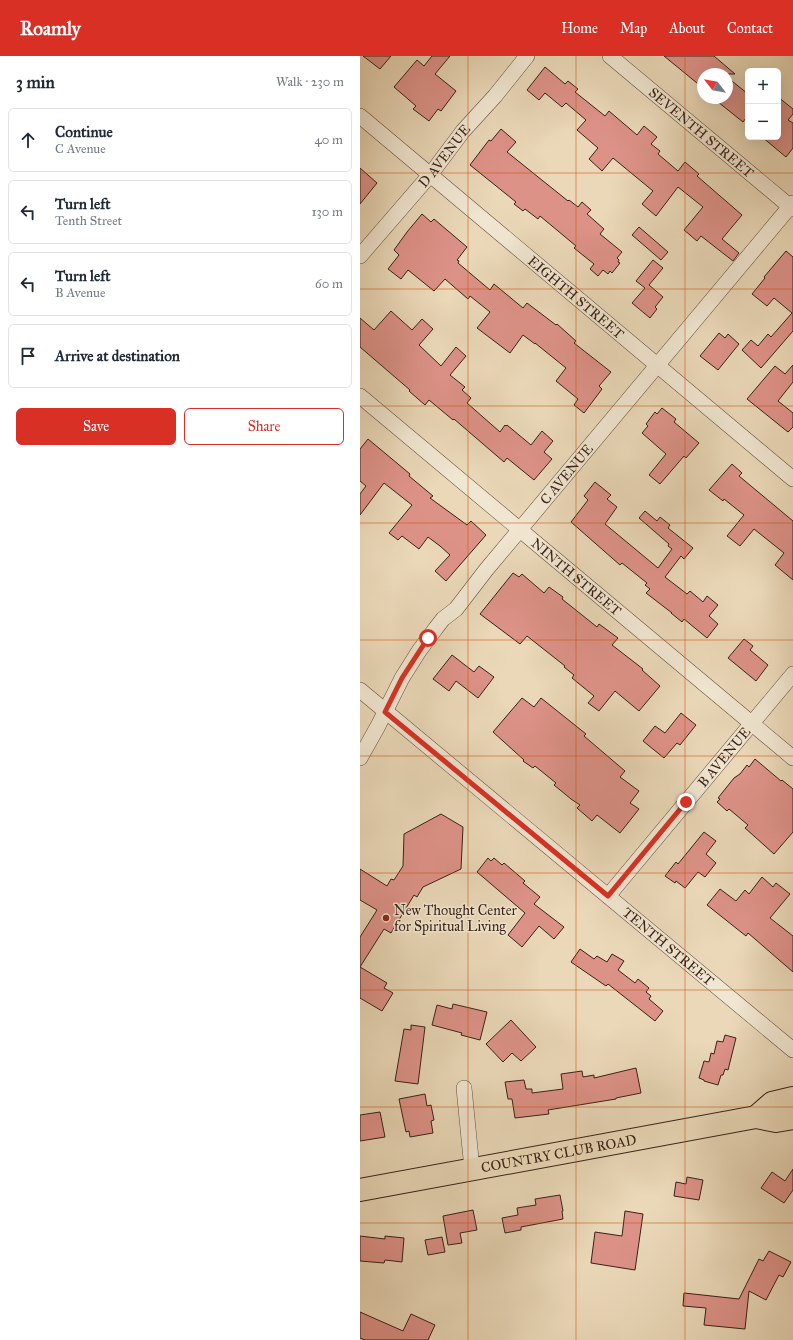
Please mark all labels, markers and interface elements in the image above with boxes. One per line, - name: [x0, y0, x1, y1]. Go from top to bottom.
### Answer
- text: Roamly: [20, 17, 81, 40]
- text: Home: [561, 20, 598, 37]
- text: Map: [620, 20, 647, 37]
- text: About: [669, 20, 705, 37]
- text: Contact: [727, 20, 773, 37]
- north arrow: [697, 68, 733, 104]
- map controls: [745, 68, 781, 140]
- button: +: [745, 68, 781, 104]
- text: 3 min: [16, 72, 55, 93]
- text: Walk · 230 m: [276, 74, 344, 90]
- street label: SEVENTH STREET: [645, 84, 757, 182]
- button: −: [745, 104, 781, 140]
- street label: D AVENUE: [415, 121, 474, 191]
- text: Continue: [55, 123, 113, 141]
- icon: ahead: [17, 129, 39, 151]
- text: 40 m: [314, 132, 343, 148]
- text: C Avenue: [55, 141, 106, 157]
- text: Turn left: [55, 195, 111, 213]
- icon: left: [17, 201, 39, 223]
- text: 130 m: [311, 204, 343, 220]
- text: Tenth Street: [55, 213, 122, 229]
- street label: EIGHTH STREET: [524, 252, 628, 343]
- text: Turn left: [55, 267, 111, 285]
- icon: left: [17, 273, 39, 295]
- text: 60 m: [315, 276, 343, 292]
- text: B Avenue: [55, 285, 105, 301]
- icon: arrive: [17, 345, 39, 367]
- text: Arrive at destination: [55, 347, 180, 365]
- button: Save: [16, 408, 176, 445]
- button: Share: [184, 408, 344, 445]
- street label: C AVENUE: [536, 441, 597, 508]
- street label: NINTH STREET: [528, 535, 625, 620]
- route start: [419, 629, 437, 647]
- street label: B AVENUE: [694, 724, 754, 791]
- route end: [677, 793, 695, 811]
- place label: New Thought Center for Spiritual Living: [394, 902, 517, 935]
- street label: TENTH STREET: [619, 904, 717, 990]
- marker: New Thought Center for Spiritual Living: [381, 913, 391, 923]
- street label: COUNTRY CLUB ROAD: [480, 1131, 638, 1177]

